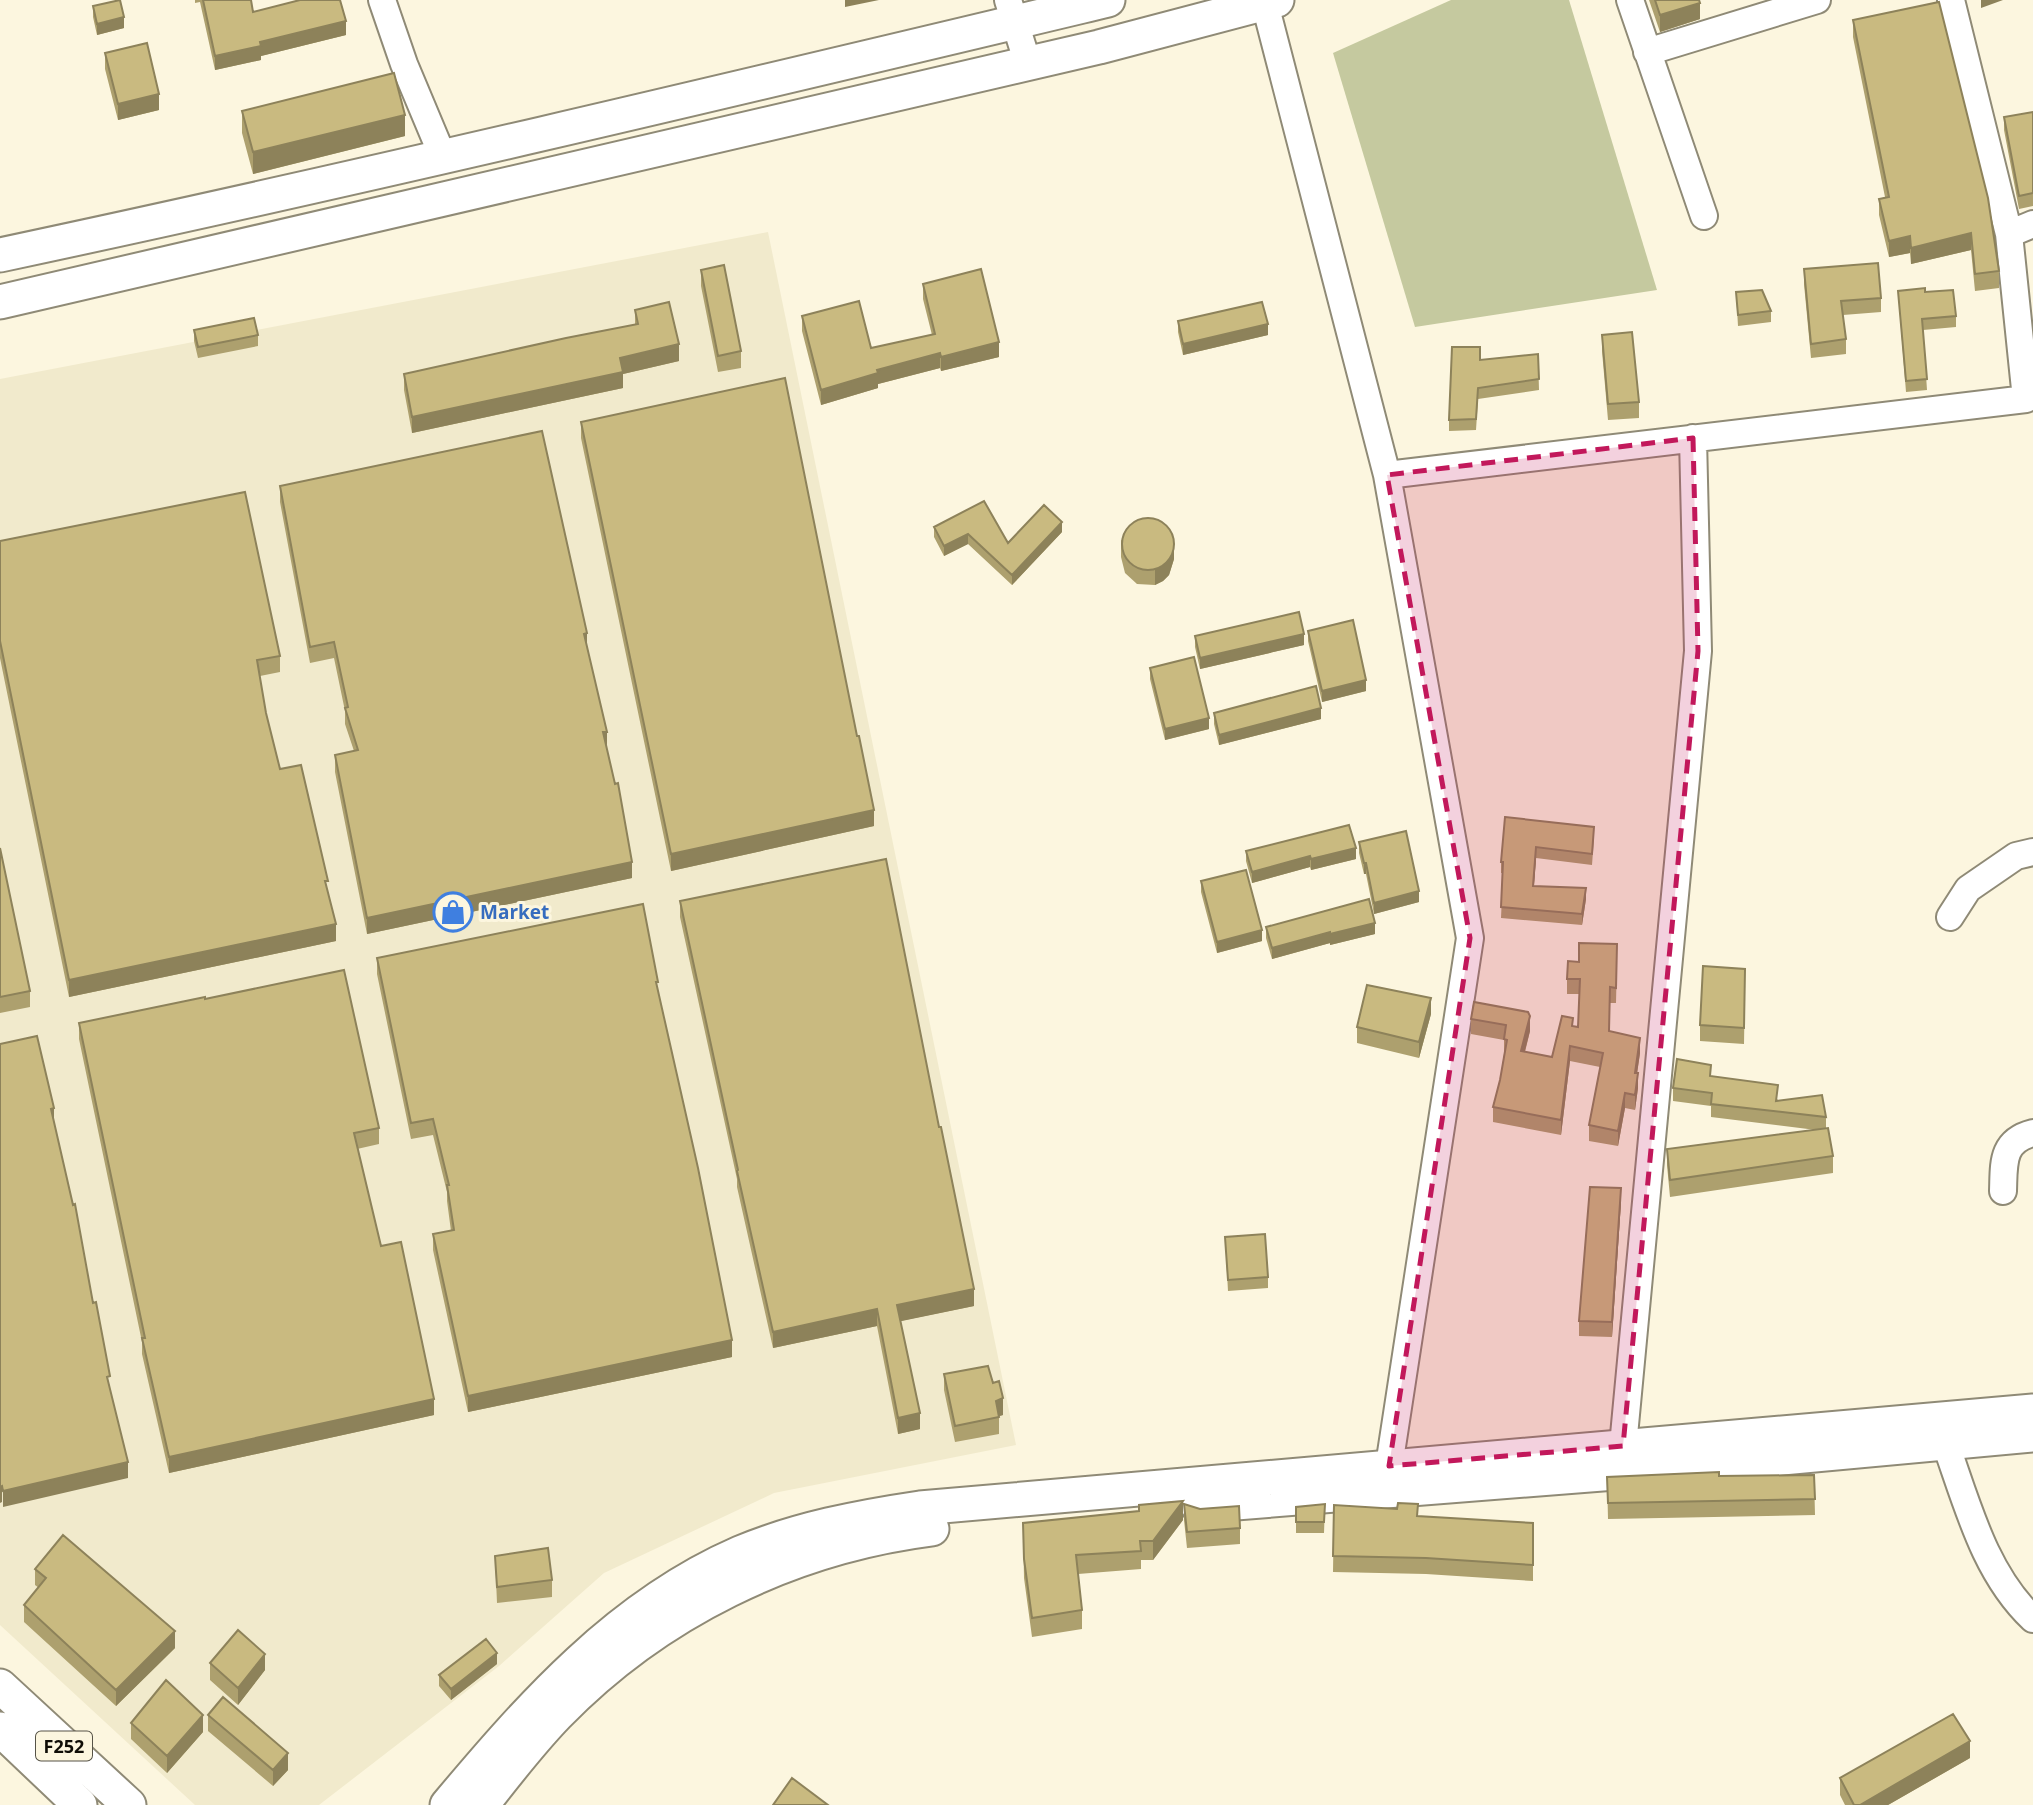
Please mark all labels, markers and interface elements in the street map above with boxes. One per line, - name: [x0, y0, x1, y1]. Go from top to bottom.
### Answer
- shop icon: Market: [432, 891, 474, 933]
- place label: Market: [480, 899, 549, 925]
- road number: F252: [36, 1731, 92, 1760]

